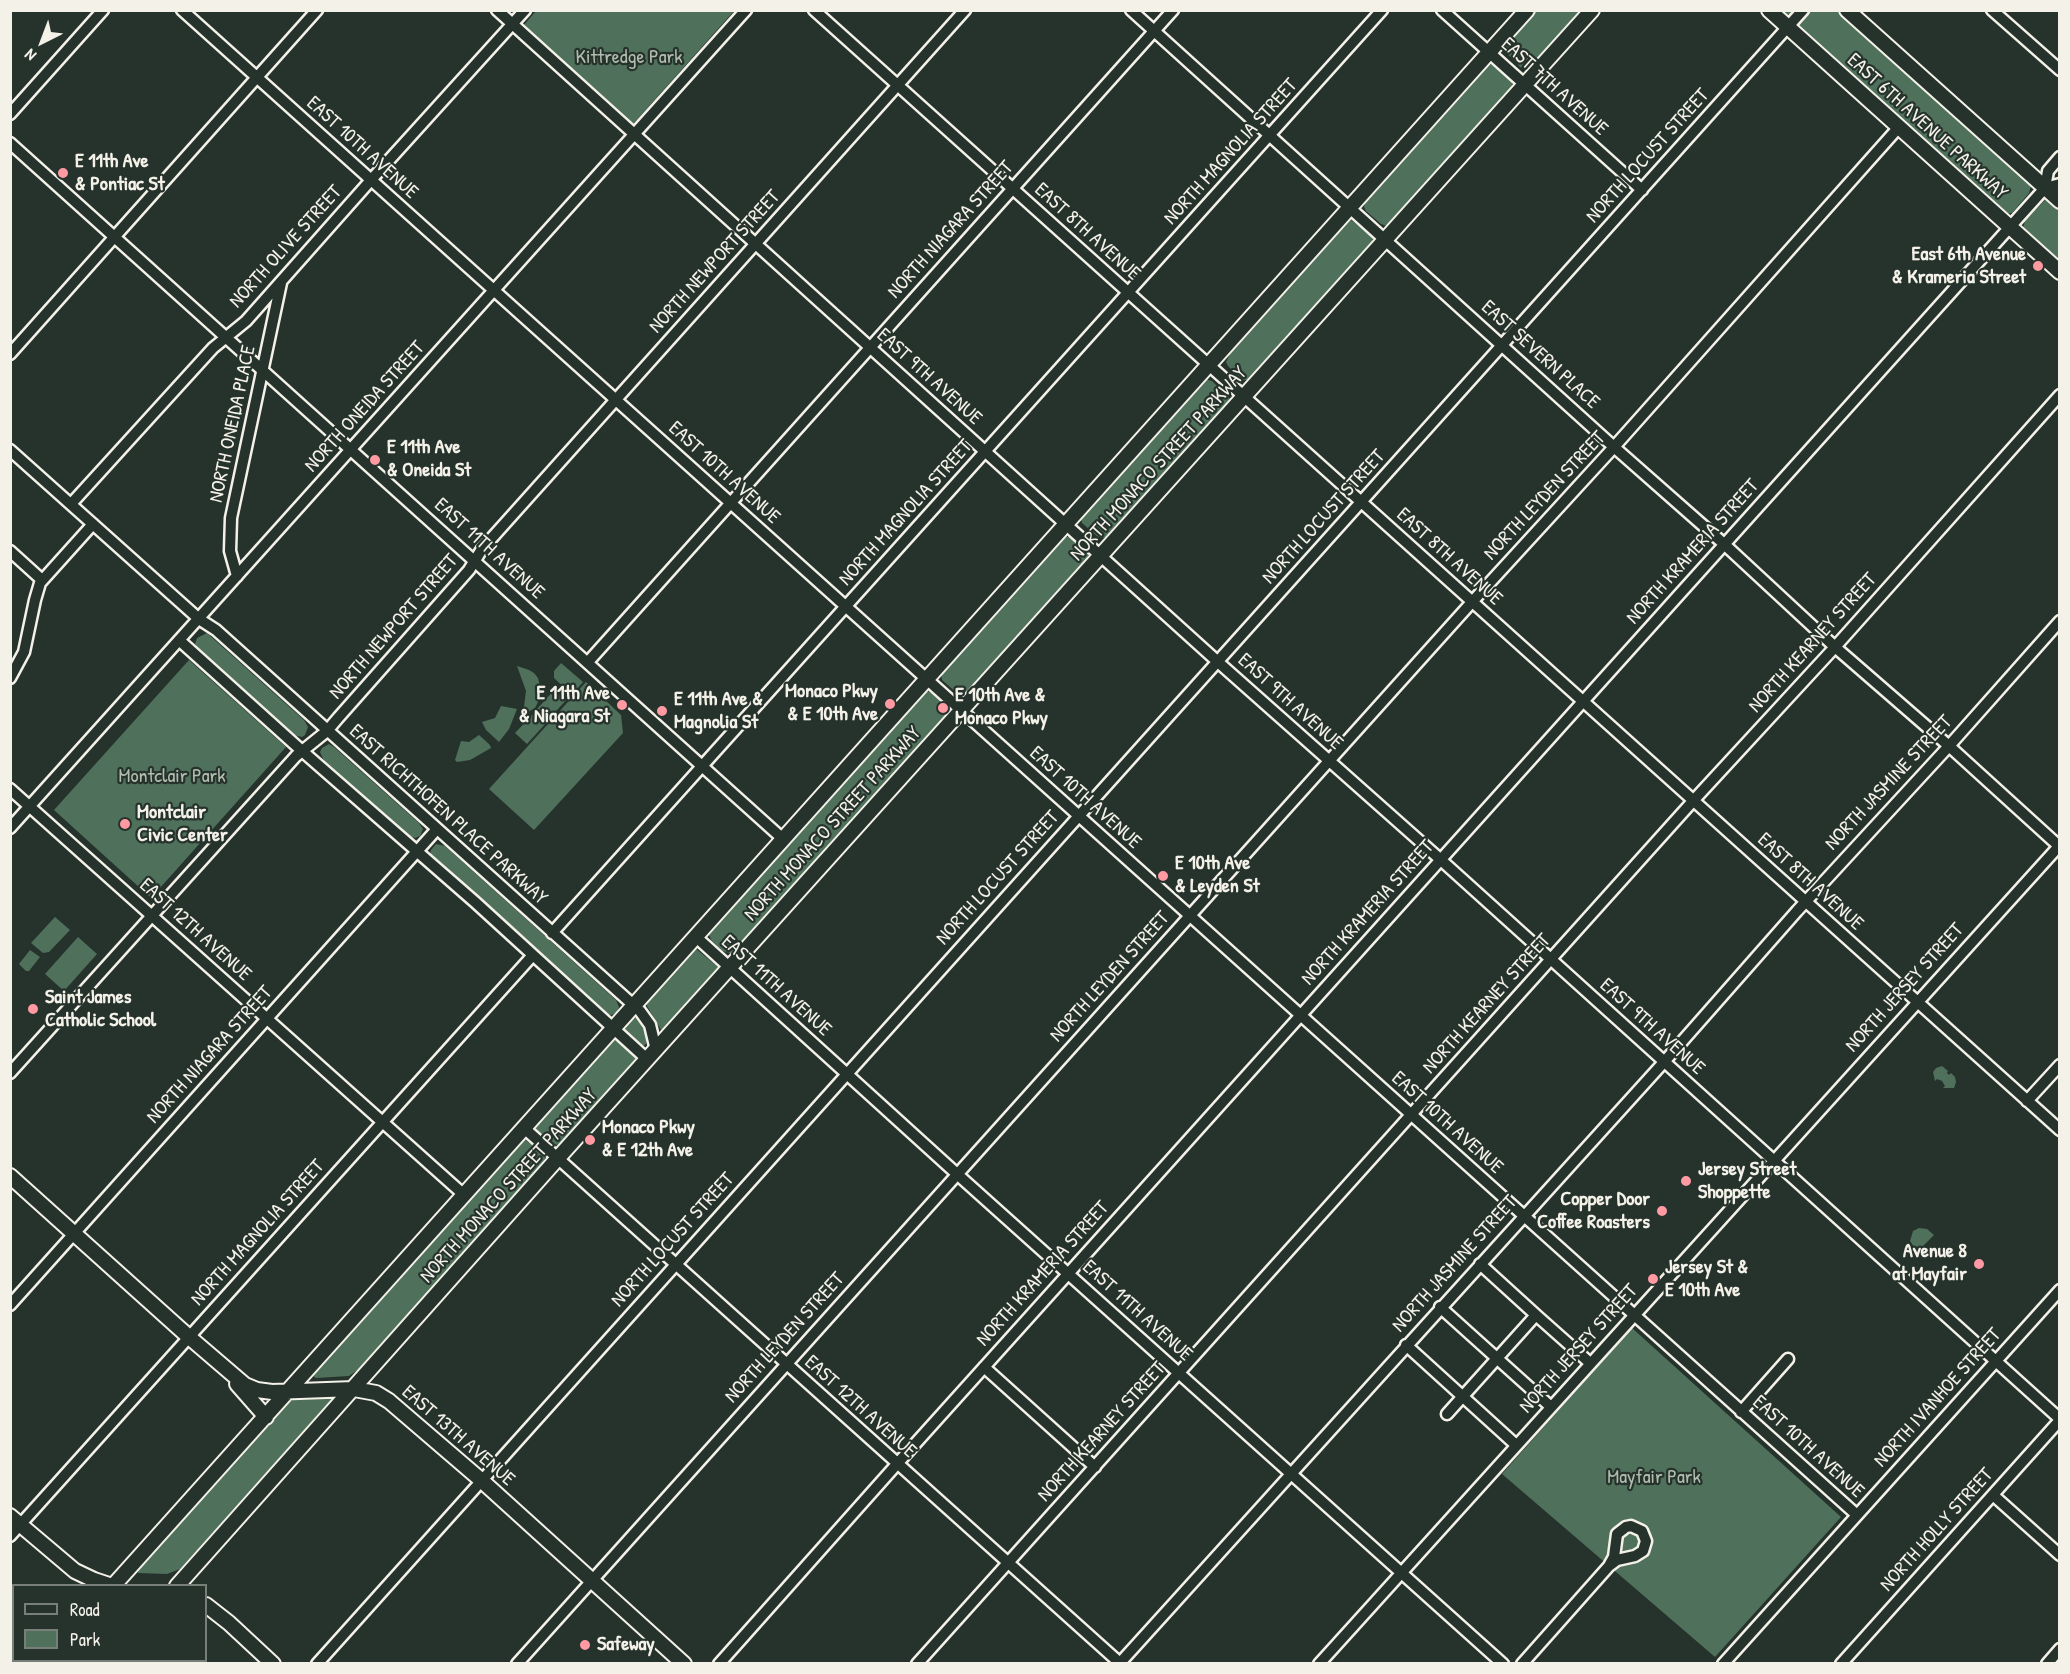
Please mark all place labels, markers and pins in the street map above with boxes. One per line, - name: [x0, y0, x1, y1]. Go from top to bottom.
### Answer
- place label: E 11th Ave & Pontiac St: [75, 150, 165, 197]
- marker: E 11th Ave & Pontiac St: [56, 166, 70, 180]
- place label: East 6th Avenue & Krameria Street: [1892, 243, 2026, 290]
- marker: East 6th Avenue & Krameria Street: [2031, 259, 2045, 273]
- place label: E 11th Ave & Oneida St: [387, 436, 471, 483]
- marker: E 11th Ave & Oneida St: [368, 453, 382, 467]
- place label: Monaco Pkwy & E 10th Ave: [785, 680, 878, 727]
- place label: E 11th Ave & Niagara St: [519, 682, 610, 729]
- place label: E 10th Ave & Monaco Pkwy: [955, 684, 1048, 731]
- place label: E 11th Ave & Magnolia St: [674, 688, 763, 735]
- marker: Monaco Pkwy & E 10th Ave: [883, 697, 897, 711]
- marker: E 11th Ave & Niagara St: [615, 698, 629, 712]
- marker: E 10th Ave & Monaco Pkwy: [936, 701, 950, 715]
- marker: E 11th Ave & Magnolia St: [655, 704, 669, 718]
- place label: Montclair Civic Center: [137, 801, 228, 848]
- marker: Montclair Civic Center: [118, 817, 132, 831]
- place label: E 10th Ave & Leyden St: [1175, 852, 1260, 899]
- marker: E 10th Ave & Leyden St: [1156, 869, 1170, 883]
- place label: Saint James Catholic School: [45, 986, 156, 1033]
- marker: Saint James Catholic School: [26, 1002, 40, 1016]
- place label: Monaco Pkwy & E 12th Ave: [602, 1116, 695, 1163]
- marker: Monaco Pkwy & E 12th Ave: [583, 1133, 597, 1147]
- place label: Jersey Street Shoppette: [1698, 1158, 1796, 1205]
- marker: Jersey Street Shoppette: [1679, 1174, 1693, 1188]
- place label: Copper Door Coffee Roasters: [1537, 1188, 1650, 1235]
- marker: Copper Door Coffee Roasters: [1655, 1204, 1669, 1218]
- place label: Avenue 8 at Mayfair: [1892, 1240, 1967, 1287]
- place label: Jersey St & E 10th Ave: [1665, 1256, 1748, 1303]
- marker: Avenue 8 at Mayfair: [1972, 1257, 1986, 1271]
- marker: Jersey St & E 10th Ave: [1646, 1272, 1660, 1286]
- place label: Safeway: [597, 1633, 655, 1657]
- marker: Safeway: [578, 1638, 592, 1652]

